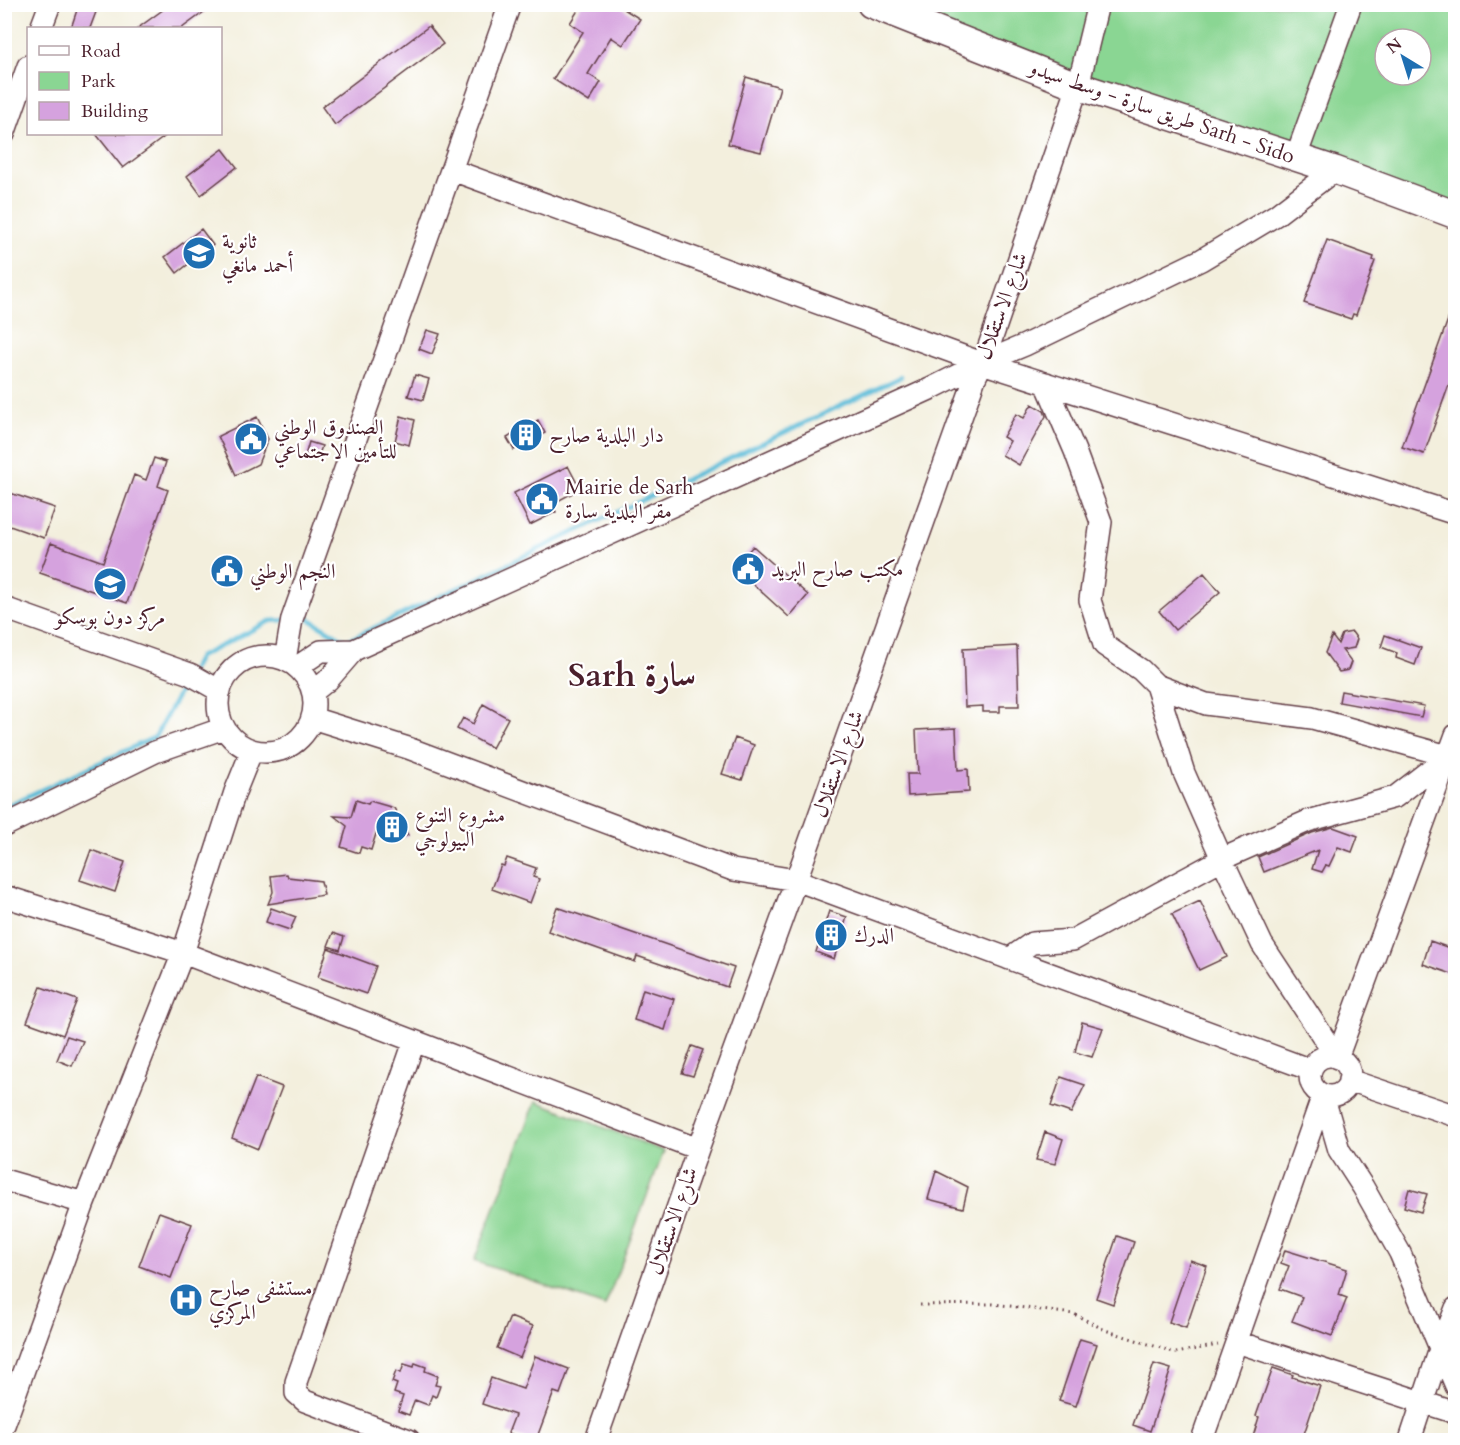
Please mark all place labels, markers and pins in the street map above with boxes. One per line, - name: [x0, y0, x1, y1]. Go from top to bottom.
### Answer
- place label: ثانوية أحمد مانغي: [222, 227, 293, 284]
- school or university icon: ثانوية أحمد مانغي: [181, 235, 217, 271]
- place label: الصندوق الوطني للتأمين الاجتماعي: [274, 413, 397, 468]
- building icon: دار البلدية صارح: [508, 417, 544, 453]
- public building icon: الصندوق الوطني للتأمين الاجتماعي: [233, 421, 269, 457]
- place label: دار البلدية صارح: [549, 421, 664, 454]
- place label: Mairie de Sarh مقر البلدية سارة: [565, 473, 694, 526]
- public building icon: Mairie de Sarh مقر البلدية سارة: [524, 481, 560, 517]
- public building icon: مكتب صارح البريد: [730, 551, 766, 587]
- public building icon: النجم الوطني: [209, 553, 245, 589]
- place label: مكتب صارح البريد: [771, 555, 903, 588]
- place label: النجم الوطني: [250, 557, 335, 591]
- school or university icon: مركز دون بوسكو: [92, 566, 128, 602]
- place label: مركز دون بوسكو: [53, 603, 165, 632]
- place label: مشروع التنوع البيولوجي: [415, 801, 505, 856]
- building icon: مشروع التنوع البيولوجي: [374, 809, 410, 845]
- building icon: الدرك: [813, 917, 849, 953]
- place label: الدرك: [854, 921, 894, 950]
- place label: مستشفى صارح المركزي: [209, 1274, 312, 1328]
- hospital icon: مستشفى صارح المركزي: [168, 1282, 204, 1318]

